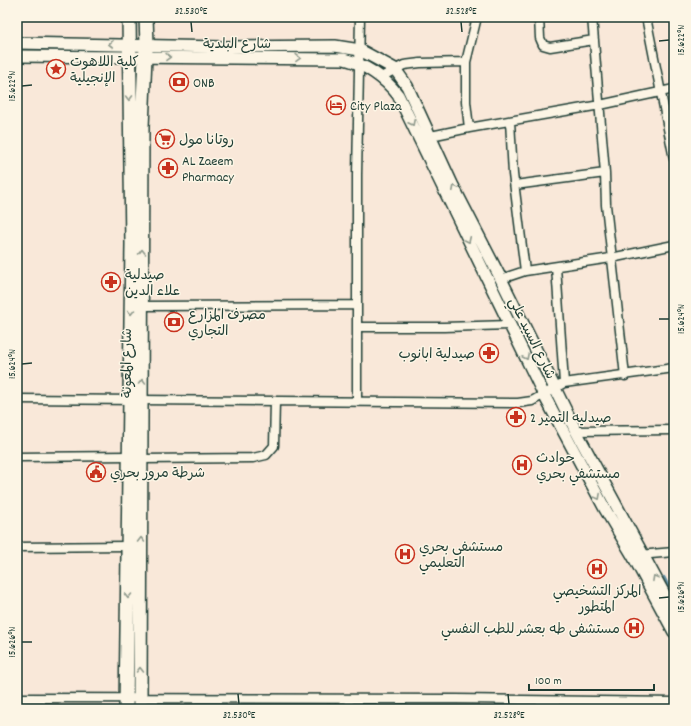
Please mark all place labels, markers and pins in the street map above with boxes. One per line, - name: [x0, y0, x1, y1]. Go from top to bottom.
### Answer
- place label: كلية اللاهوت الإنجيلية: [70, 53, 139, 89]
- place icon: كلية اللاهوت الإنجيلية: [45, 58, 67, 80]
- bank icon: ONB: [168, 71, 190, 93]
- place label: ONB: [193, 74, 215, 94]
- hotel icon: City Plaza: [325, 94, 347, 116]
- place label: City Plaza: [350, 97, 402, 117]
- supermarket icon: روتانا مول: [154, 128, 176, 150]
- place label: روتانا مول: [179, 131, 234, 151]
- place label: AL Zaeem Pharmacy: [182, 152, 234, 188]
- pharmacy icon: AL Zaeem Pharmacy: [157, 157, 179, 179]
- place label: صيدلية علاء الدين: [125, 266, 180, 302]
- pharmacy icon: صيدلية علاء الدين: [100, 271, 122, 293]
- place label: مصرف المزارع التجاري: [188, 306, 266, 342]
- bank icon: مصرف المزارع التجاري: [163, 311, 185, 333]
- pharmacy icon: صيدلية ابانوب: [478, 342, 500, 364]
- place label: صيدلية ابانوب: [398, 345, 475, 365]
- pharmacy icon: صيدليه التمير 2: [505, 406, 527, 428]
- place label: صيدليه التمير 2: [530, 409, 611, 429]
- place label: حوادث مستشفي بحري: [536, 449, 620, 486]
- hospital icon: حوادث مستشفي بحري: [511, 454, 533, 476]
- public building icon: شرطة مرور بحري: [85, 461, 107, 483]
- place label: شرطة مرور بحري: [110, 464, 205, 484]
- place label: مستشفى بحري التعليمي: [419, 538, 503, 575]
- hospital icon: مستشفى بحري التعليمي: [394, 543, 416, 565]
- hospital icon: المركز التشخيصي المتطور: [586, 558, 608, 580]
- place label: المركز التشخيصي المتطور: [553, 582, 641, 618]
- hospital icon: مستشفى طه بعشر للطب النفسي: [623, 617, 645, 639]
- place label: مستشفى طه بعشر للطب النفسي: [441, 620, 620, 641]

